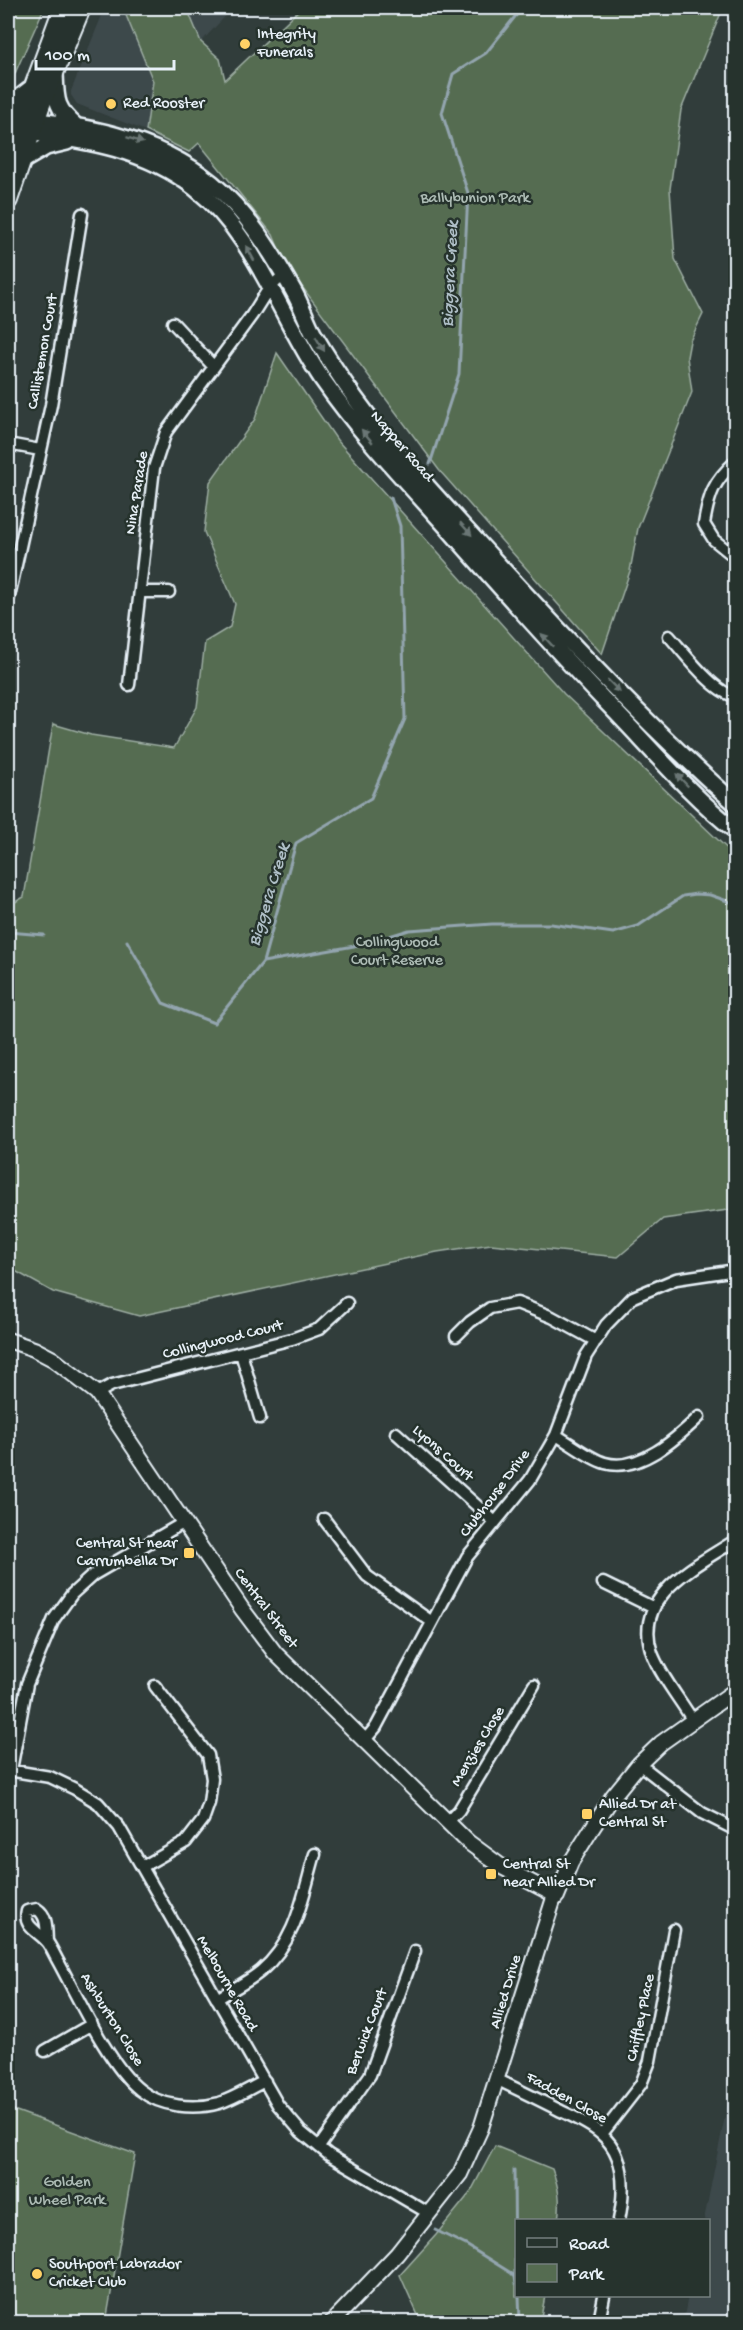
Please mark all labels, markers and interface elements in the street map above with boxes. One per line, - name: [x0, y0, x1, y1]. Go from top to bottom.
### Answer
- place label: Integrity Funerals: [256, 26, 316, 63]
- scale bar: [36, 33, 174, 71]
- marker: Integrity Funerals: [238, 37, 252, 51]
- text: 100 m: [44, 46, 90, 67]
- place label: Red Rooster: [123, 95, 205, 114]
- marker: Red Rooster: [104, 97, 118, 111]
- one-way arrow: [126, 136, 144, 146]
- park label: Ballybunion Park: [419, 190, 531, 209]
- water label: Biggera Creek: [438, 218, 464, 328]
- one-way arrow: [245, 244, 255, 261]
- street label: Callistemon Court: [25, 292, 64, 411]
- one-way arrow: [315, 336, 325, 353]
- street label: Napper Road: [365, 408, 438, 488]
- one-way arrow: [361, 429, 374, 444]
- street label: Nina Parade: [122, 449, 154, 536]
- one-way arrow: [459, 521, 473, 536]
- one-way arrow: [541, 633, 554, 648]
- one-way arrow: [607, 678, 621, 692]
- one-way arrow: [676, 774, 690, 788]
- water label: Biggera Creek: [244, 839, 296, 949]
- park label: Collingwood Court Reserve: [351, 934, 444, 971]
- street label: Collingwood Court: [161, 1317, 286, 1365]
- street label: Lyons Court: [407, 1422, 478, 1487]
- street label: Clubhouse Drive: [457, 1446, 536, 1542]
- place label: Central St near Carrumbella Dr: [76, 1535, 178, 1572]
- marker: Central St near Carrumbella Dr: [182, 1546, 196, 1560]
- street label: Central Street: [229, 1565, 302, 1654]
- street label: Menzies Close: [448, 1703, 511, 1790]
- place label: Allied Dr at Central St: [599, 1796, 677, 1833]
- marker: Allied Dr at Central St: [580, 1807, 594, 1821]
- place label: Central St near Allied Dr: [503, 1856, 596, 1893]
- marker: Central St near Allied Dr: [484, 1867, 498, 1881]
- street label: Melbourne Road: [191, 1933, 262, 2037]
- street label: Allied Drive: [487, 1952, 527, 2031]
- street label: Ashburton Close: [75, 1970, 148, 2071]
- street label: Chiffley Place: [623, 1972, 661, 2063]
- street label: Berwick Court: [342, 1985, 394, 2079]
- street label: Fadden Close: [521, 2068, 611, 2130]
- park label: Golden Wheel Park: [29, 2174, 107, 2211]
- legend: [515, 2219, 710, 2297]
- text: Road: [569, 2235, 610, 2256]
- place label: Southport Labrador Cricket Club: [49, 2256, 182, 2293]
- text: Park: [568, 2265, 605, 2286]
- marker: Southport Labrador Cricket Club: [30, 2267, 44, 2281]

